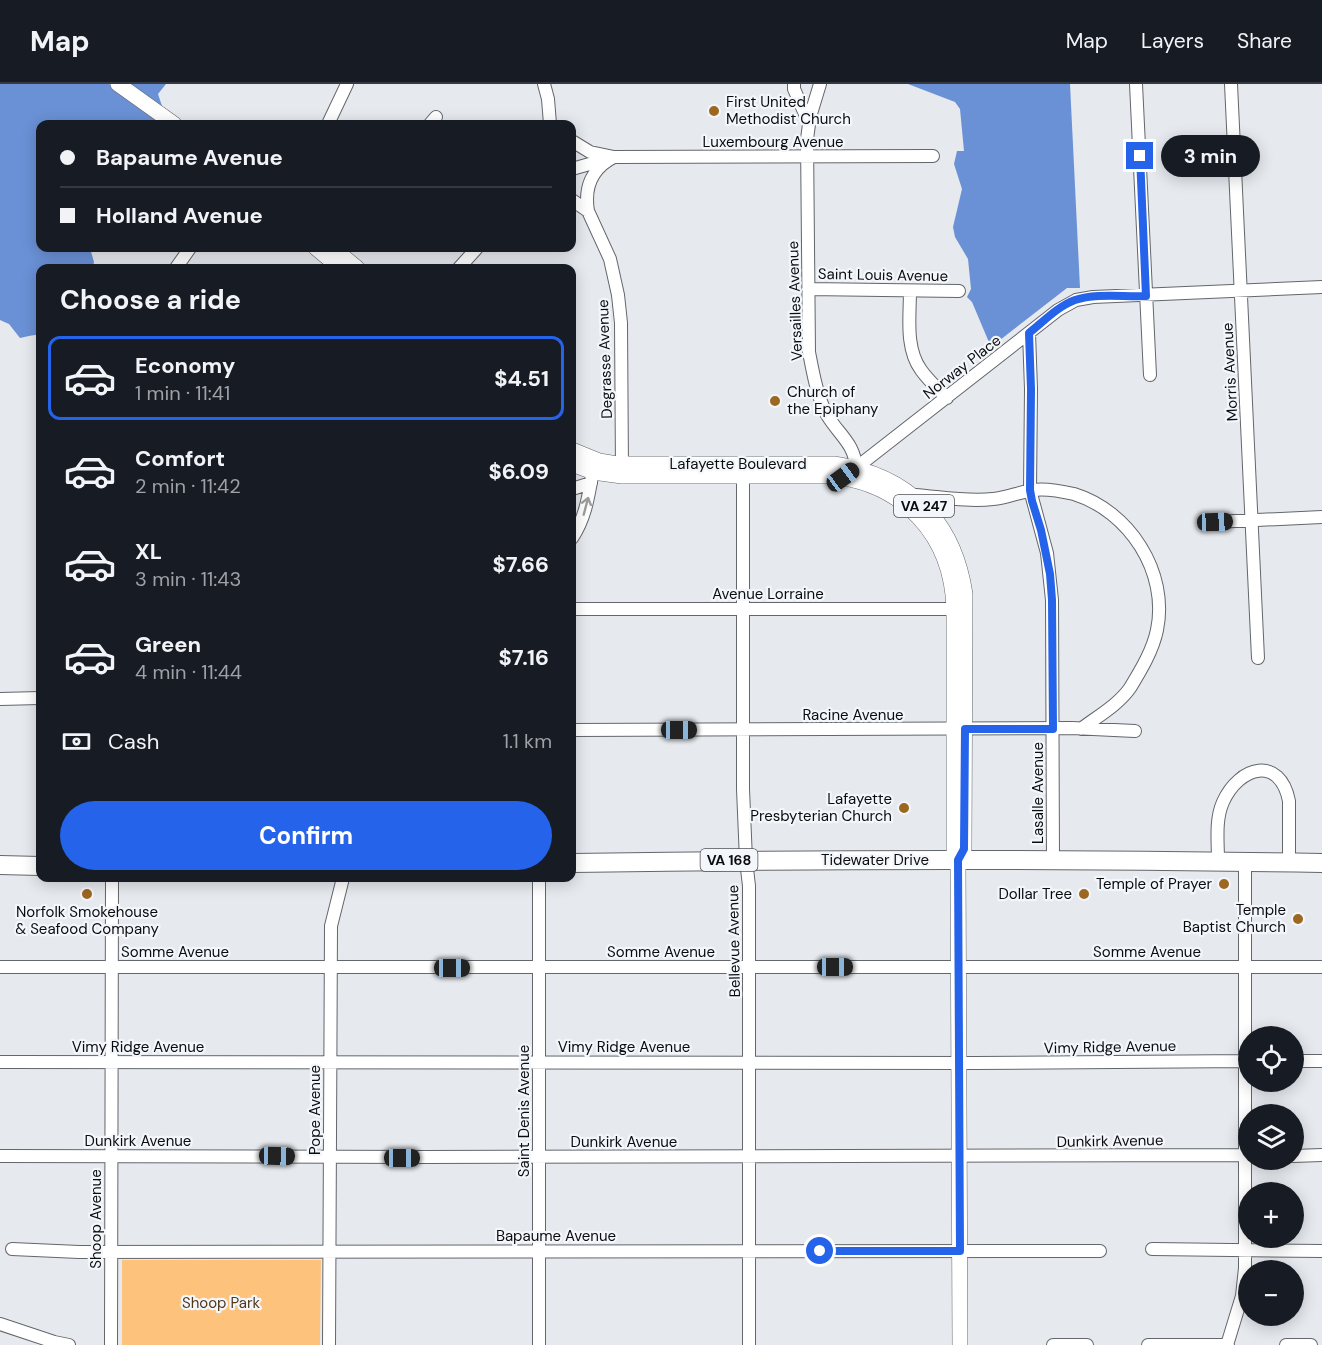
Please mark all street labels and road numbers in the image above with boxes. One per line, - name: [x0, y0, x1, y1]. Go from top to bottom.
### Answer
- street label: Luxembourg Avenue: [702, 132, 844, 152]
- street label: Versailles Avenue: [783, 241, 807, 361]
- street label: Saint Louis Avenue: [818, 264, 948, 286]
- street label: Degrasse Avenue: [593, 299, 617, 419]
- street label: Morris Avenue: [1217, 322, 1243, 422]
- street label: Norway Place: [919, 330, 1005, 404]
- street label: Lafayette Boulevard: [669, 454, 807, 474]
- road number: VA 247: [894, 495, 954, 517]
- street label: Avenue Lorraine: [712, 584, 824, 604]
- street label: Racine Avenue: [802, 705, 904, 725]
- street label: Lasalle Avenue: [1028, 742, 1048, 844]
- road number: VA 168: [700, 849, 758, 871]
- street label: Tidewater Drive: [821, 850, 929, 870]
- street label: Bellevue Avenue: [723, 885, 745, 997]
- street label: Somme Avenue: [121, 942, 229, 962]
- street label: Somme Avenue: [607, 942, 715, 962]
- street label: Somme Avenue: [1093, 942, 1201, 962]
- street label: Vimy Ridge Avenue: [1044, 1036, 1176, 1058]
- street label: Vimy Ridge Avenue: [72, 1037, 204, 1057]
- street label: Vimy Ridge Avenue: [558, 1037, 690, 1057]
- street label: Saint Denis Avenue: [514, 1045, 534, 1177]
- street label: Pope Avenue: [305, 1065, 325, 1155]
- street label: Dunkirk Avenue: [1056, 1130, 1164, 1152]
- street label: Dunkirk Avenue: [85, 1131, 191, 1151]
- street label: Dunkirk Avenue: [571, 1132, 677, 1152]
- street label: Shoop Avenue: [86, 1169, 106, 1269]
- street label: Bapaume Avenue: [496, 1226, 616, 1246]

